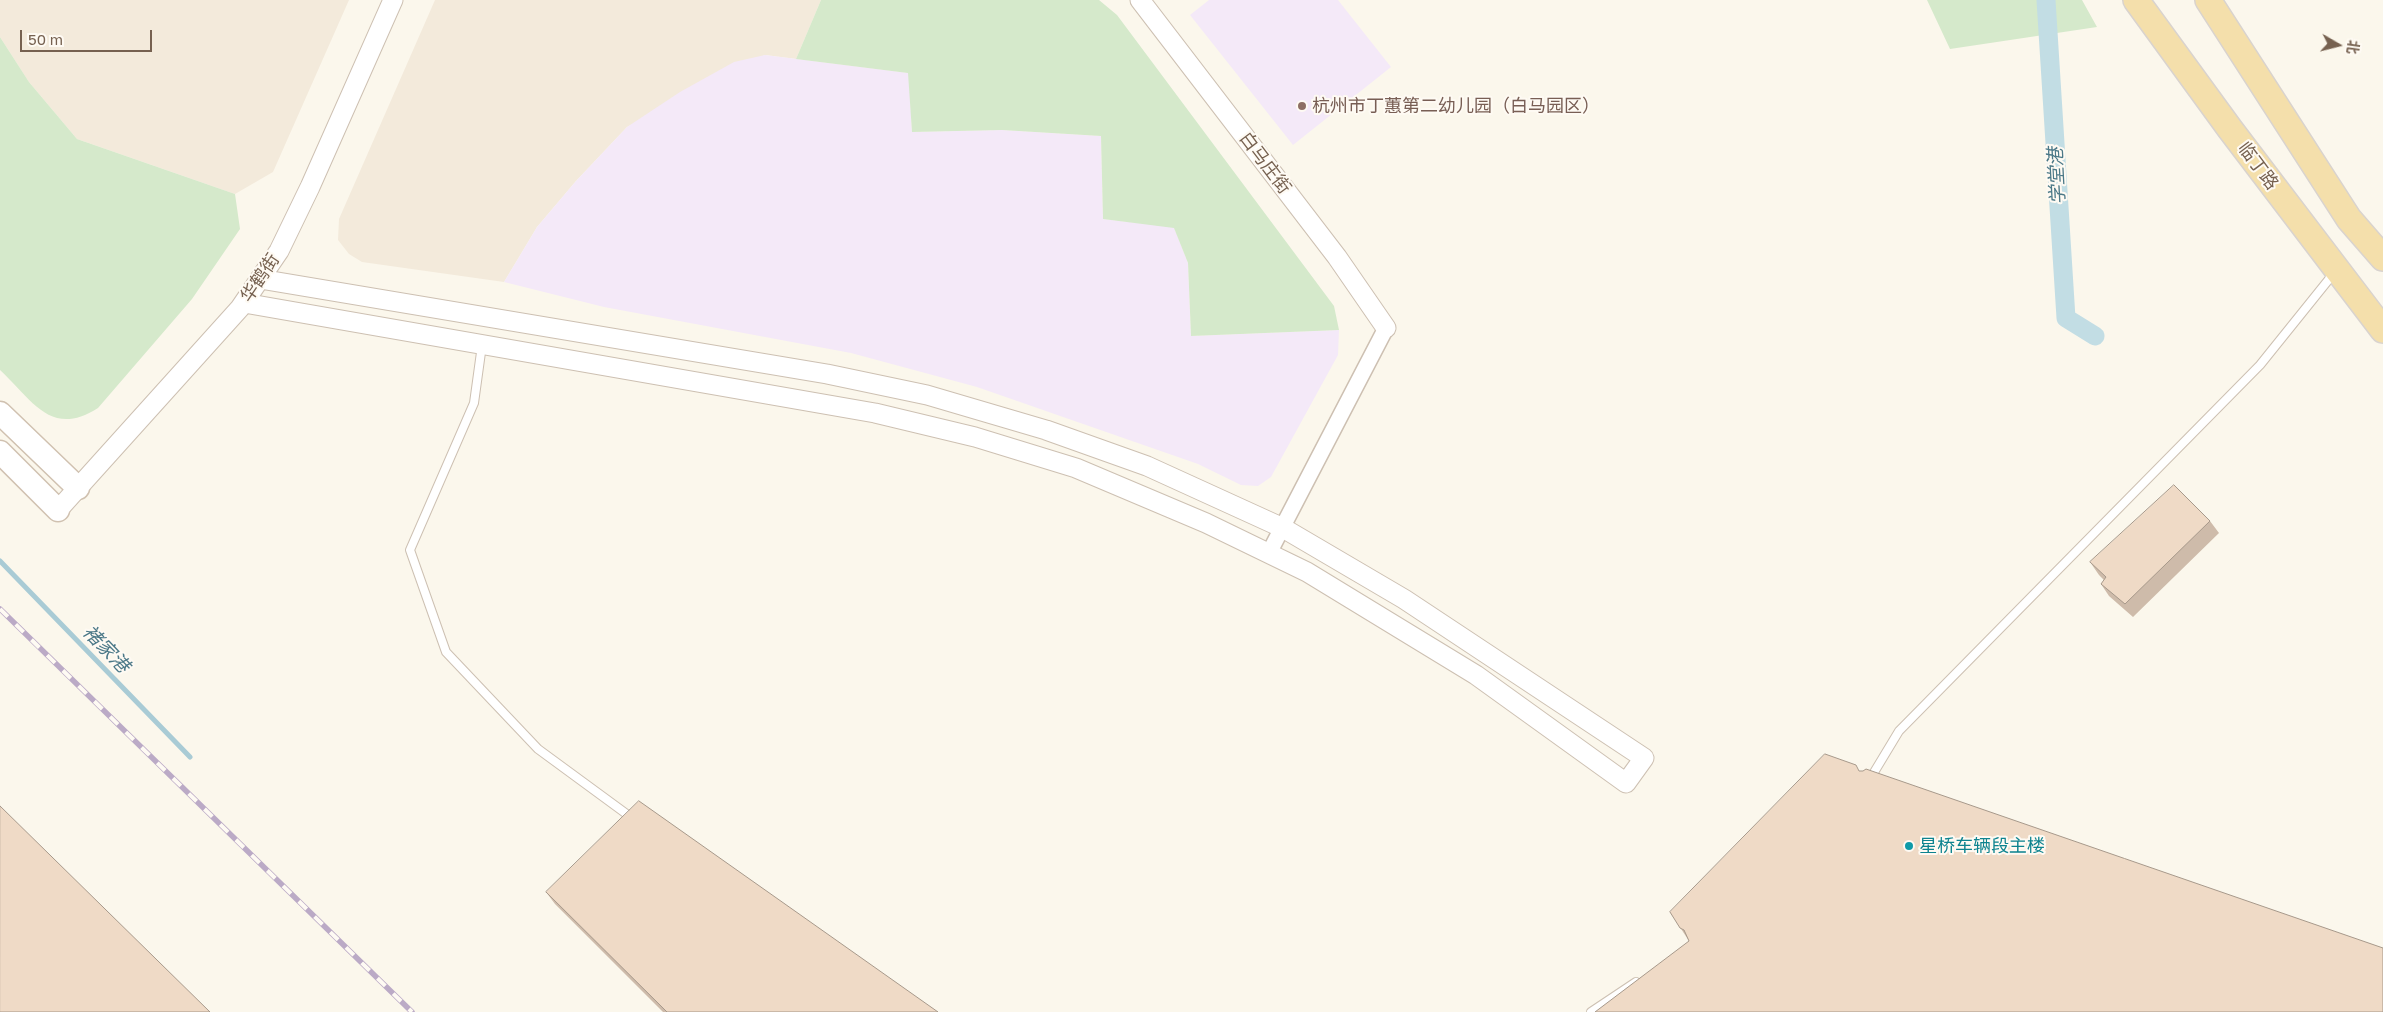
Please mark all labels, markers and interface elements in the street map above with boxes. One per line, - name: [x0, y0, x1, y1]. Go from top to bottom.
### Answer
- scale bar: [22, 20, 155, 52]
- north arrow: [2313, 20, 2363, 70]
- text: 50 m: [28, 30, 63, 48]
- text: 北: [2344, 39, 2363, 55]
- place label: 杭州市丁蕙第二幼儿园（白马园区）: [1312, 95, 1600, 117]
- marker: 杭州市丁蕙第二幼儿园（白马园区）: [1296, 100, 1308, 112]
- street label: 白马庄街: [1235, 128, 1295, 198]
- street label: 临丁路: [2233, 138, 2283, 194]
- water label: 学堂港: [2044, 147, 2070, 205]
- street label: 华鹤街: [236, 250, 284, 306]
- water label: 褚家港: [78, 621, 134, 677]
- place label: 星桥车辆段主楼: [1919, 835, 2045, 857]
- marker: 星桥车辆段主楼: [1903, 840, 1915, 852]

